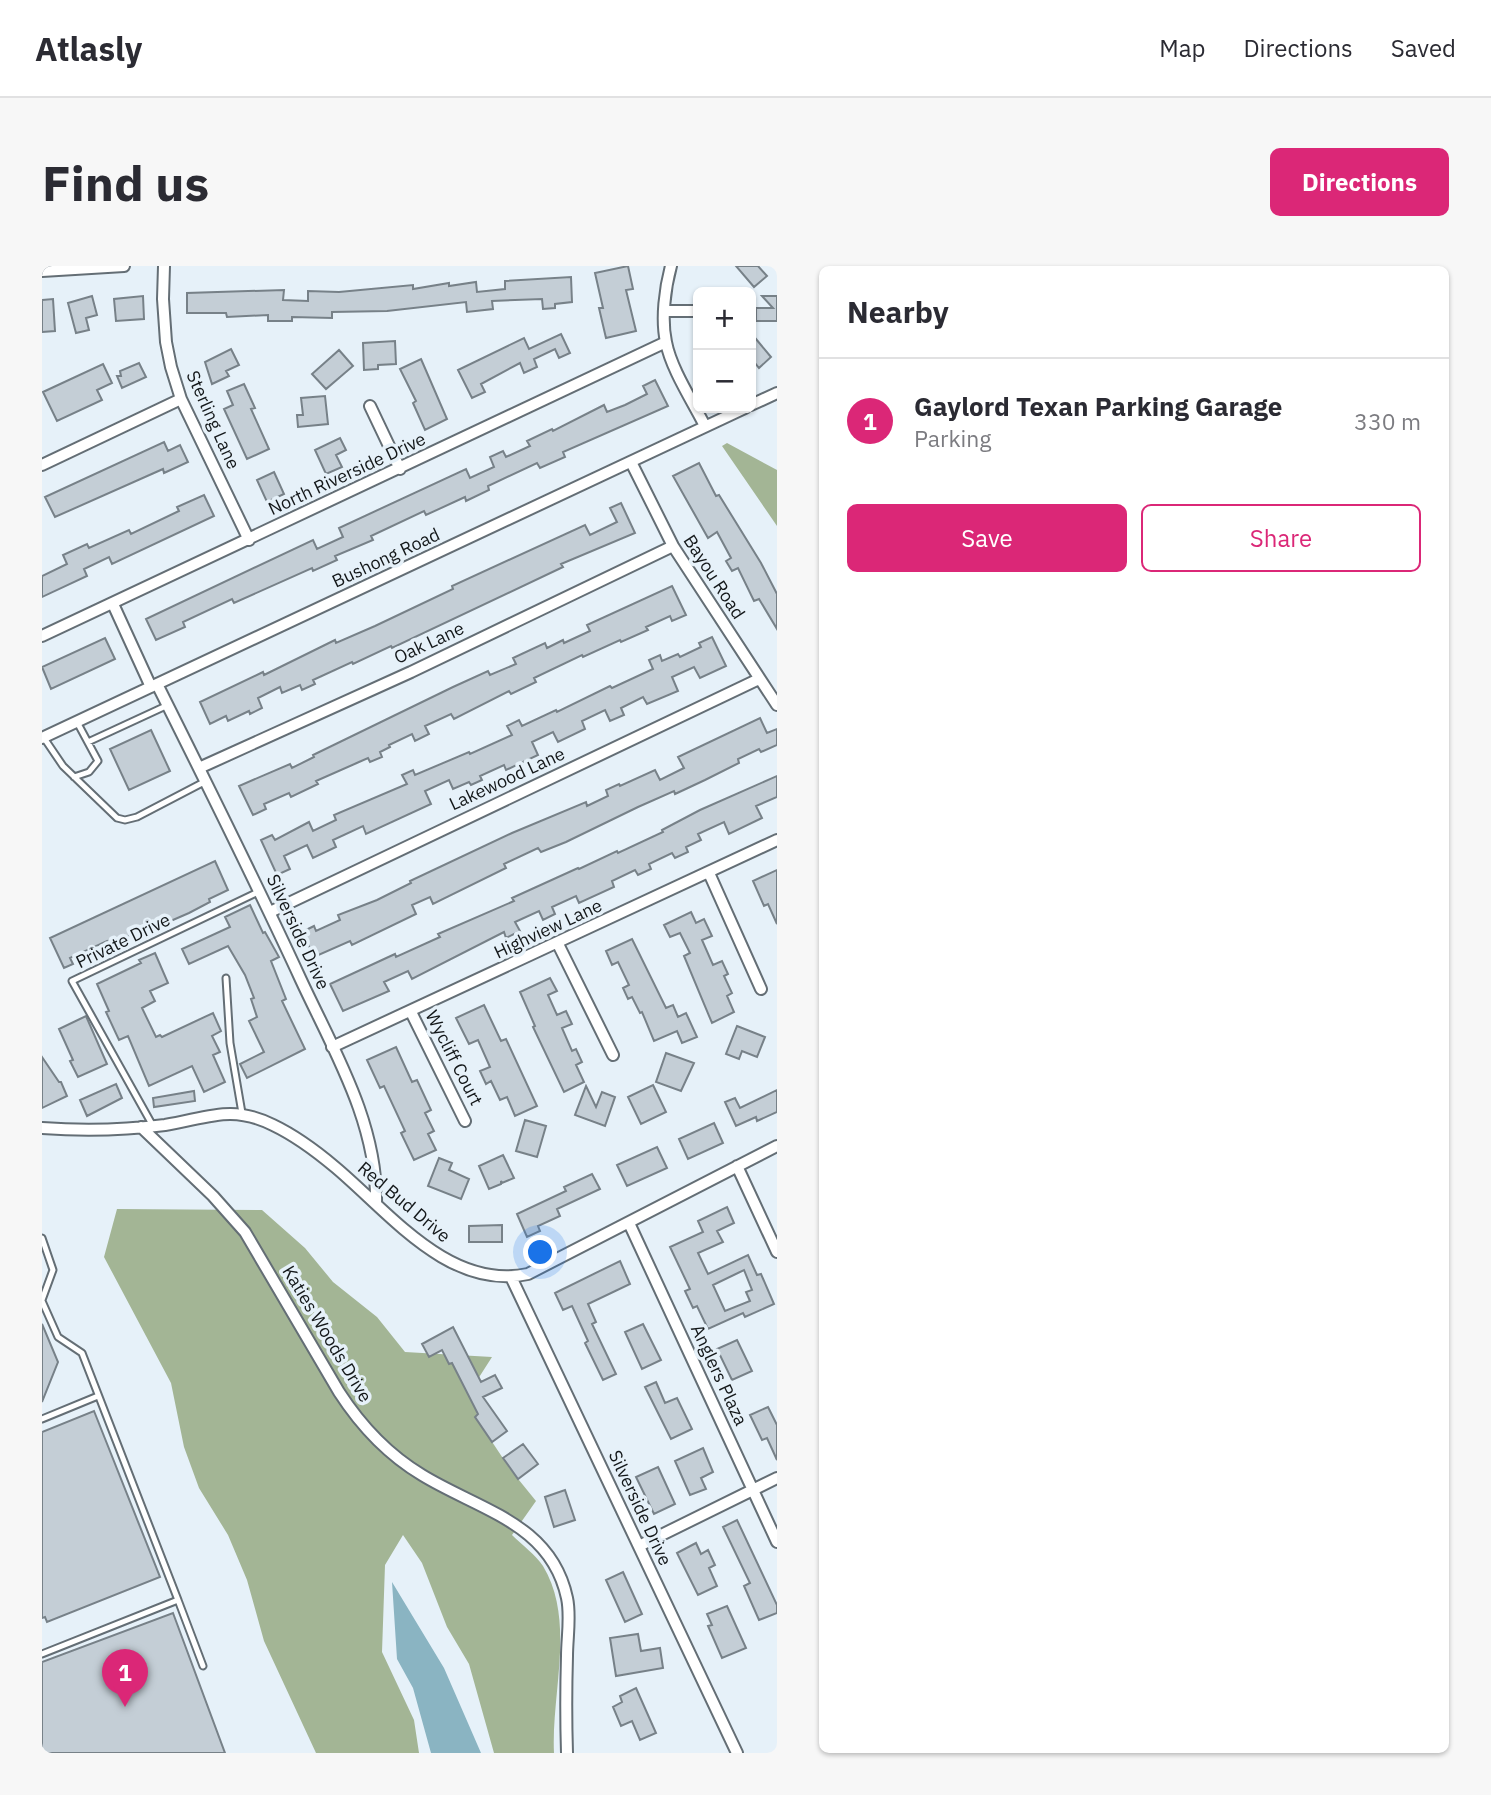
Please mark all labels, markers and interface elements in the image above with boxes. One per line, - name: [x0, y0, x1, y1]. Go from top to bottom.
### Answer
- text: Atlasly: [35, 27, 142, 70]
- text: Map: [1159, 32, 1205, 64]
- text: Directions: [1243, 32, 1353, 64]
- text: Saved: [1391, 32, 1456, 64]
- button: Directions: [1270, 148, 1449, 216]
- text: Find us: [42, 151, 209, 214]
- map controls: [693, 287, 756, 413]
- button: +: [693, 287, 756, 350]
- text: Nearby: [847, 292, 949, 331]
- button: −: [693, 350, 756, 413]
- street label: Sterling Lane: [182, 367, 245, 473]
- text: Gaylord Texan Parking Garage: [914, 389, 1282, 423]
- text: 1: [863, 406, 877, 436]
- text: 330 m: [1354, 406, 1421, 436]
- text: Parking: [914, 423, 992, 453]
- street label: North Riverside Drive: [264, 427, 429, 520]
- button: Save: [847, 504, 1127, 572]
- button: Share: [1141, 504, 1421, 572]
- street label: Bushong Road: [328, 523, 443, 593]
- street label: Bayou Road: [679, 530, 750, 623]
- street label: Oak Lane: [390, 616, 468, 669]
- street label: Lakewood Lane: [445, 742, 568, 815]
- street label: Silverside Drive: [262, 871, 335, 993]
- street label: Highview Lane: [490, 893, 606, 964]
- street label: Private Drive: [72, 908, 174, 973]
- street label: Wycliff Court: [421, 1006, 488, 1109]
- street label: Red Bud Drive: [353, 1156, 456, 1247]
- your location: [523, 1235, 557, 1269]
- street label: Katies Woods Drive: [277, 1261, 377, 1406]
- street label: Anglers Plaza: [686, 1321, 753, 1429]
- street label: Silverside Drive: [604, 1447, 677, 1569]
- pin: 1: [102, 1649, 148, 1707]

